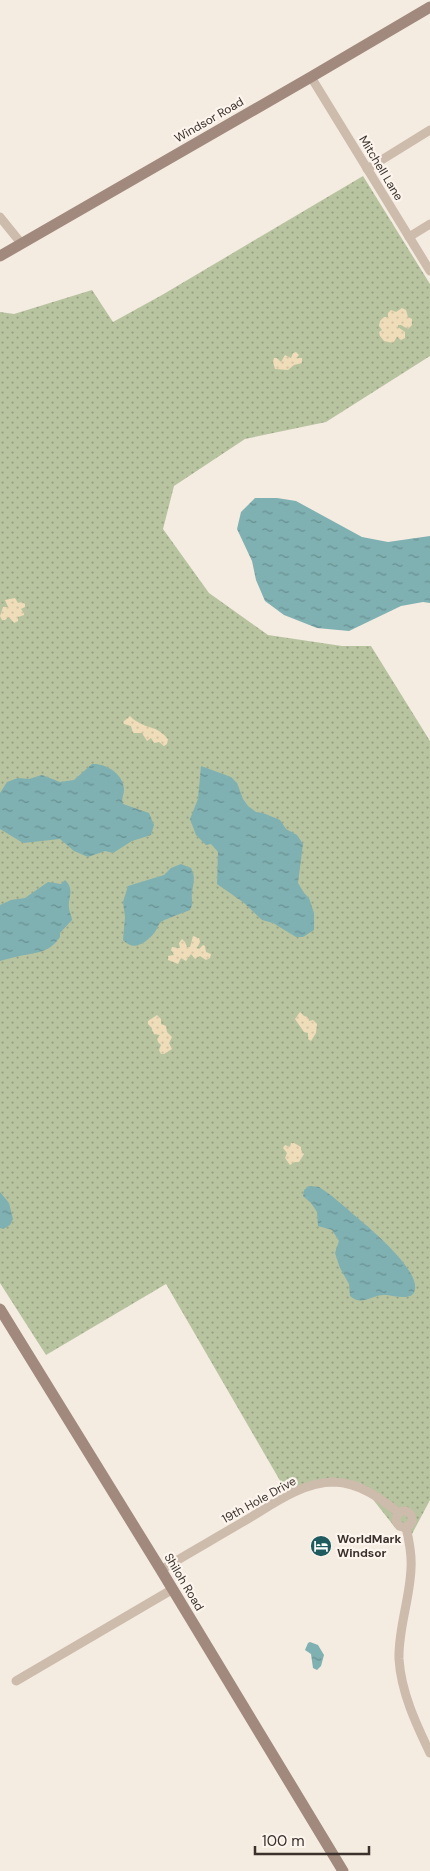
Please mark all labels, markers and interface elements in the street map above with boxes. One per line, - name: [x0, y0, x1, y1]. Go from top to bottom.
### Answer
- street label: Windsor Road: [171, 94, 247, 146]
- street label: Mitchell Lane: [355, 133, 407, 204]
- street label: 19th Hole Drive: [219, 1473, 299, 1527]
- place label: WorldMark Windsor: [337, 1531, 401, 1561]
- hotel icon: WorldMark Windsor: [309, 1534, 333, 1558]
- street label: Shiloh Road: [161, 1550, 207, 1614]
- scale bar: [255, 1824, 369, 1856]
- text: 100 m: [262, 1831, 305, 1851]

